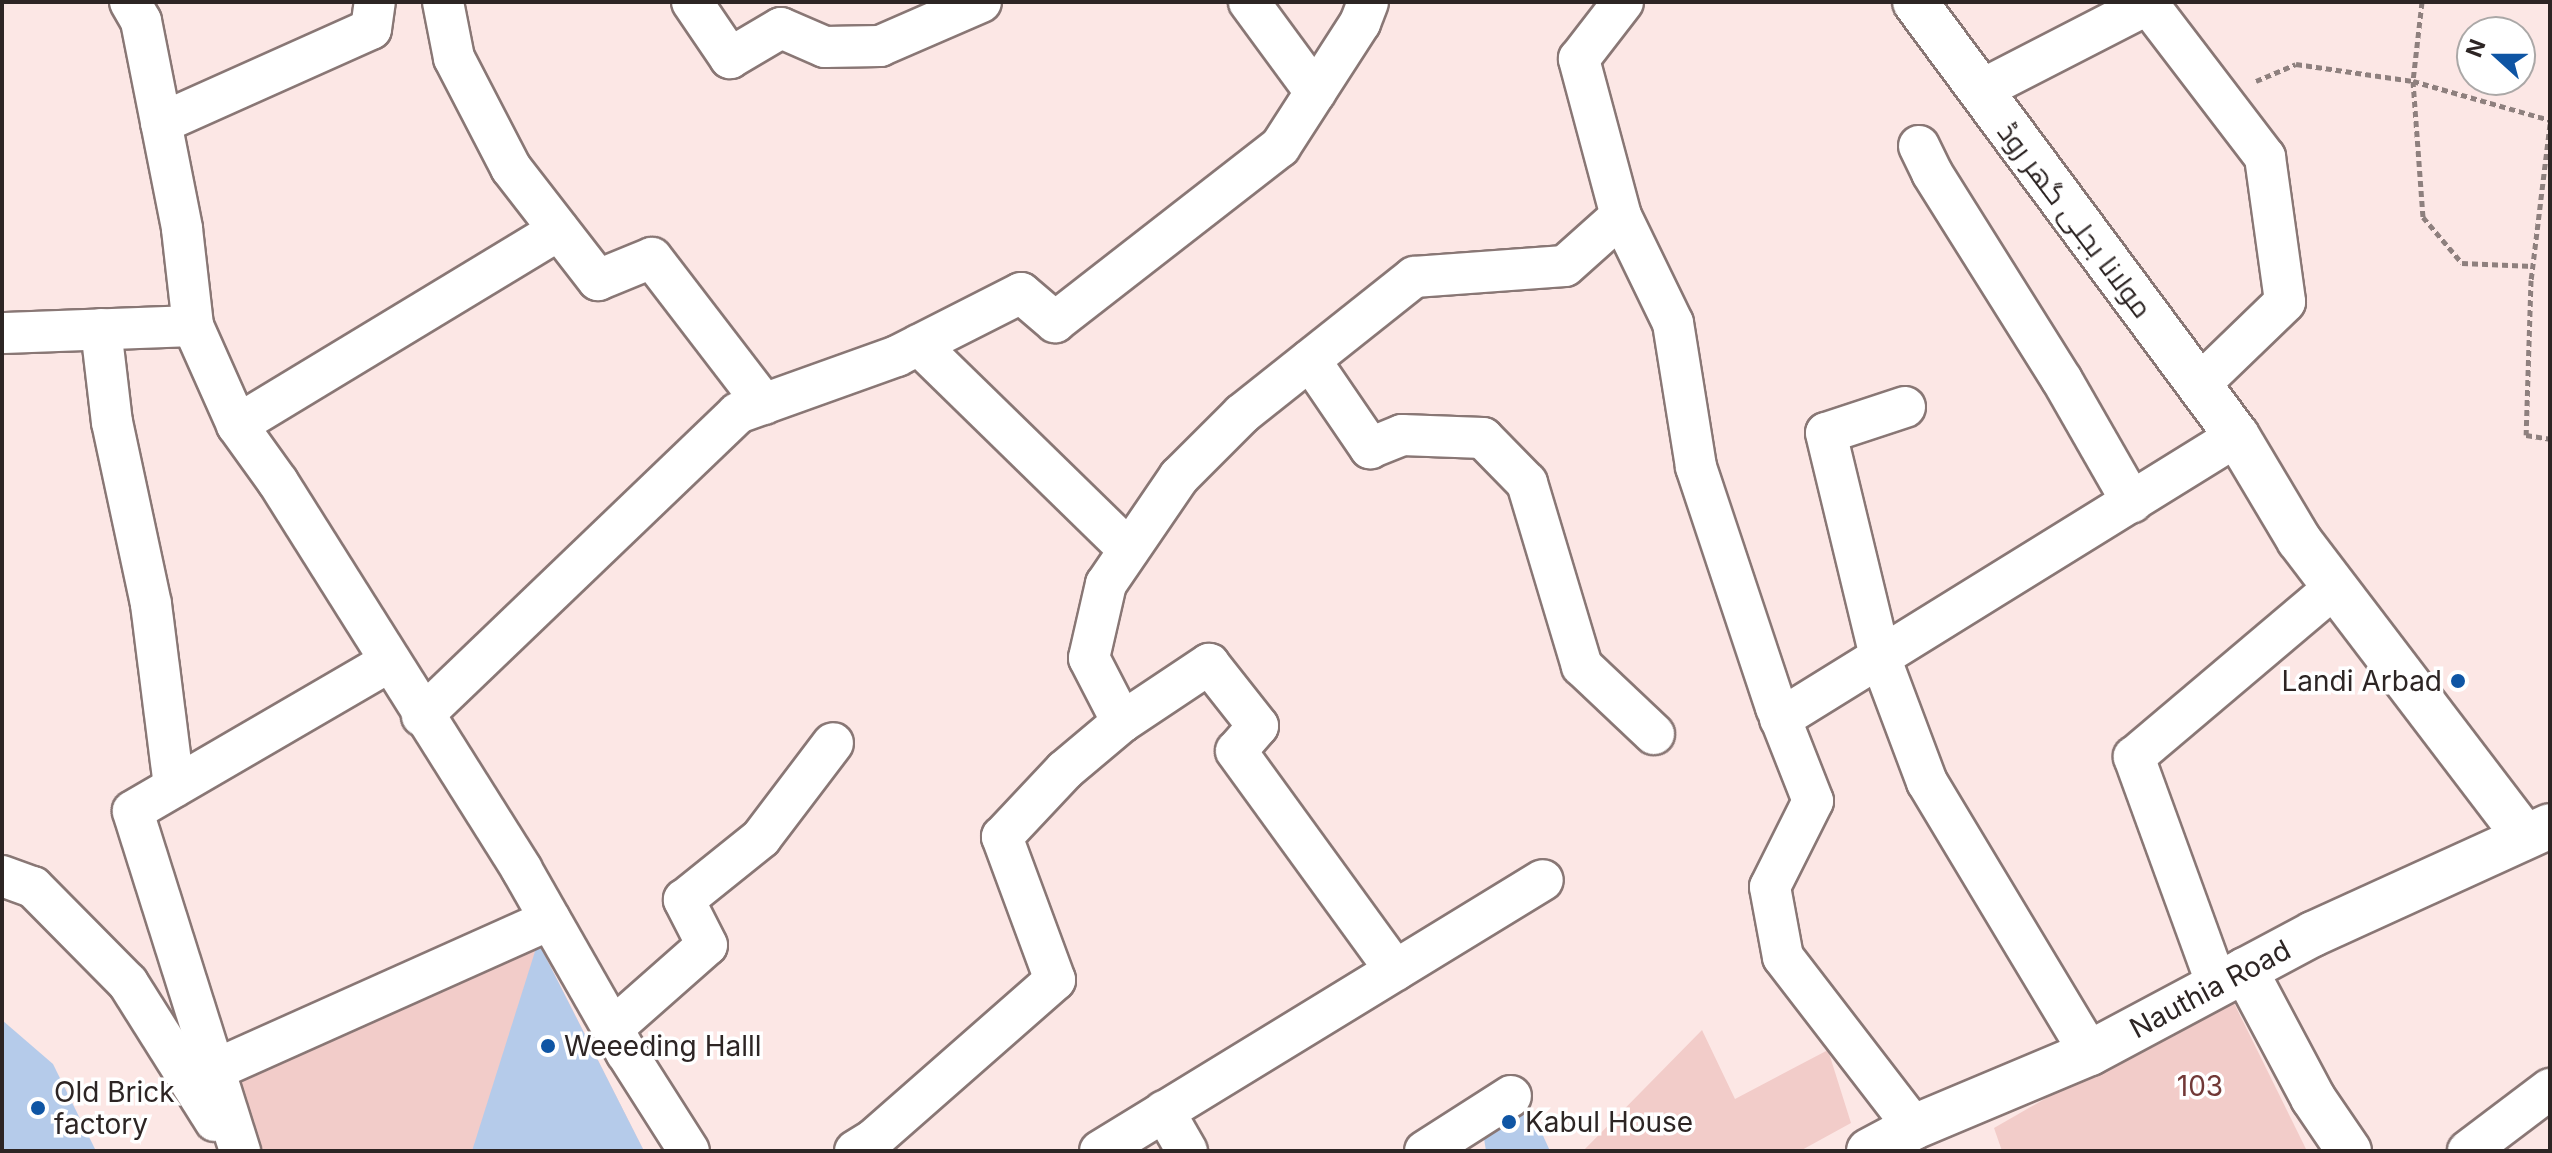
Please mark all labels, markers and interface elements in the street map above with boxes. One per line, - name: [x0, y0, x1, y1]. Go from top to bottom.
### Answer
- north arrow: [2456, 16, 2536, 96]
- text: N: [2460, 36, 2491, 61]
- street label: مولانا بجلی گھر روڈ: [1991, 116, 2159, 324]
- place label: Landi Arbad: [2282, 664, 2442, 698]
- marker: Landi Arbad: [2449, 672, 2467, 690]
- street label: Nauthia Road: [2124, 933, 2296, 1045]
- place label: Weeeding Halll: [564, 1029, 762, 1063]
- marker: Weeeding Halll: [539, 1037, 557, 1055]
- park label: 103: [2177, 1069, 2223, 1103]
- place label: Old Brick factory: [54, 1075, 175, 1141]
- marker: Old Brick factory: [29, 1099, 47, 1117]
- place label: Kabul House: [1525, 1105, 1693, 1139]
- marker: Kabul House: [1500, 1113, 1518, 1131]

